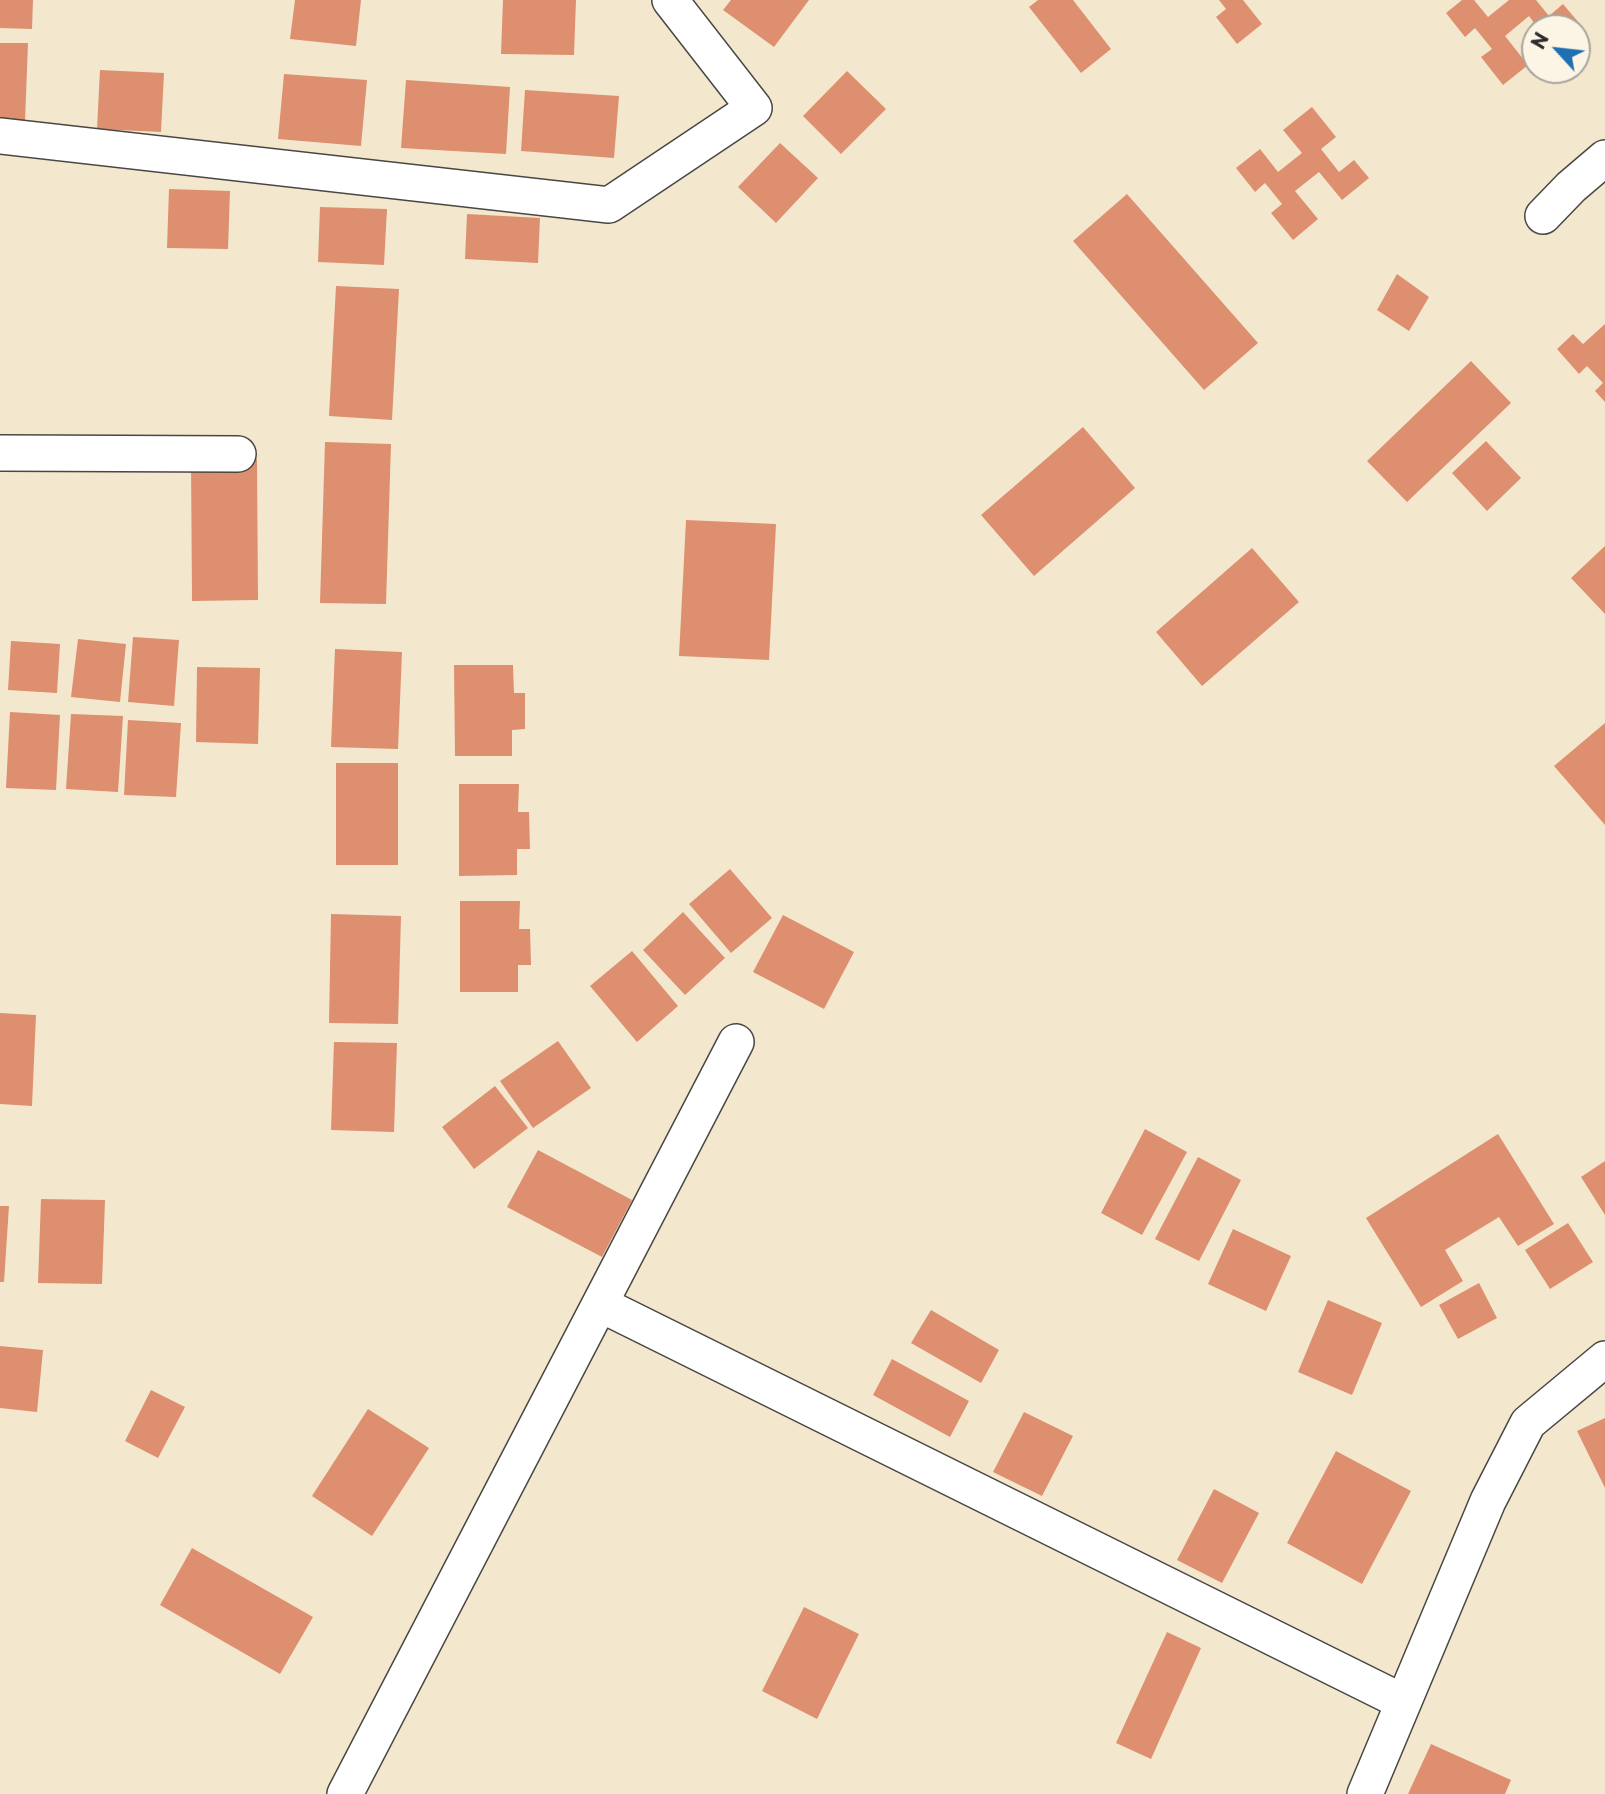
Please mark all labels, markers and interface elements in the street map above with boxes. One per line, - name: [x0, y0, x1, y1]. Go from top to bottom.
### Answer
- north arrow: [1521, 14, 1591, 84]
- text: N: [1523, 27, 1555, 53]

